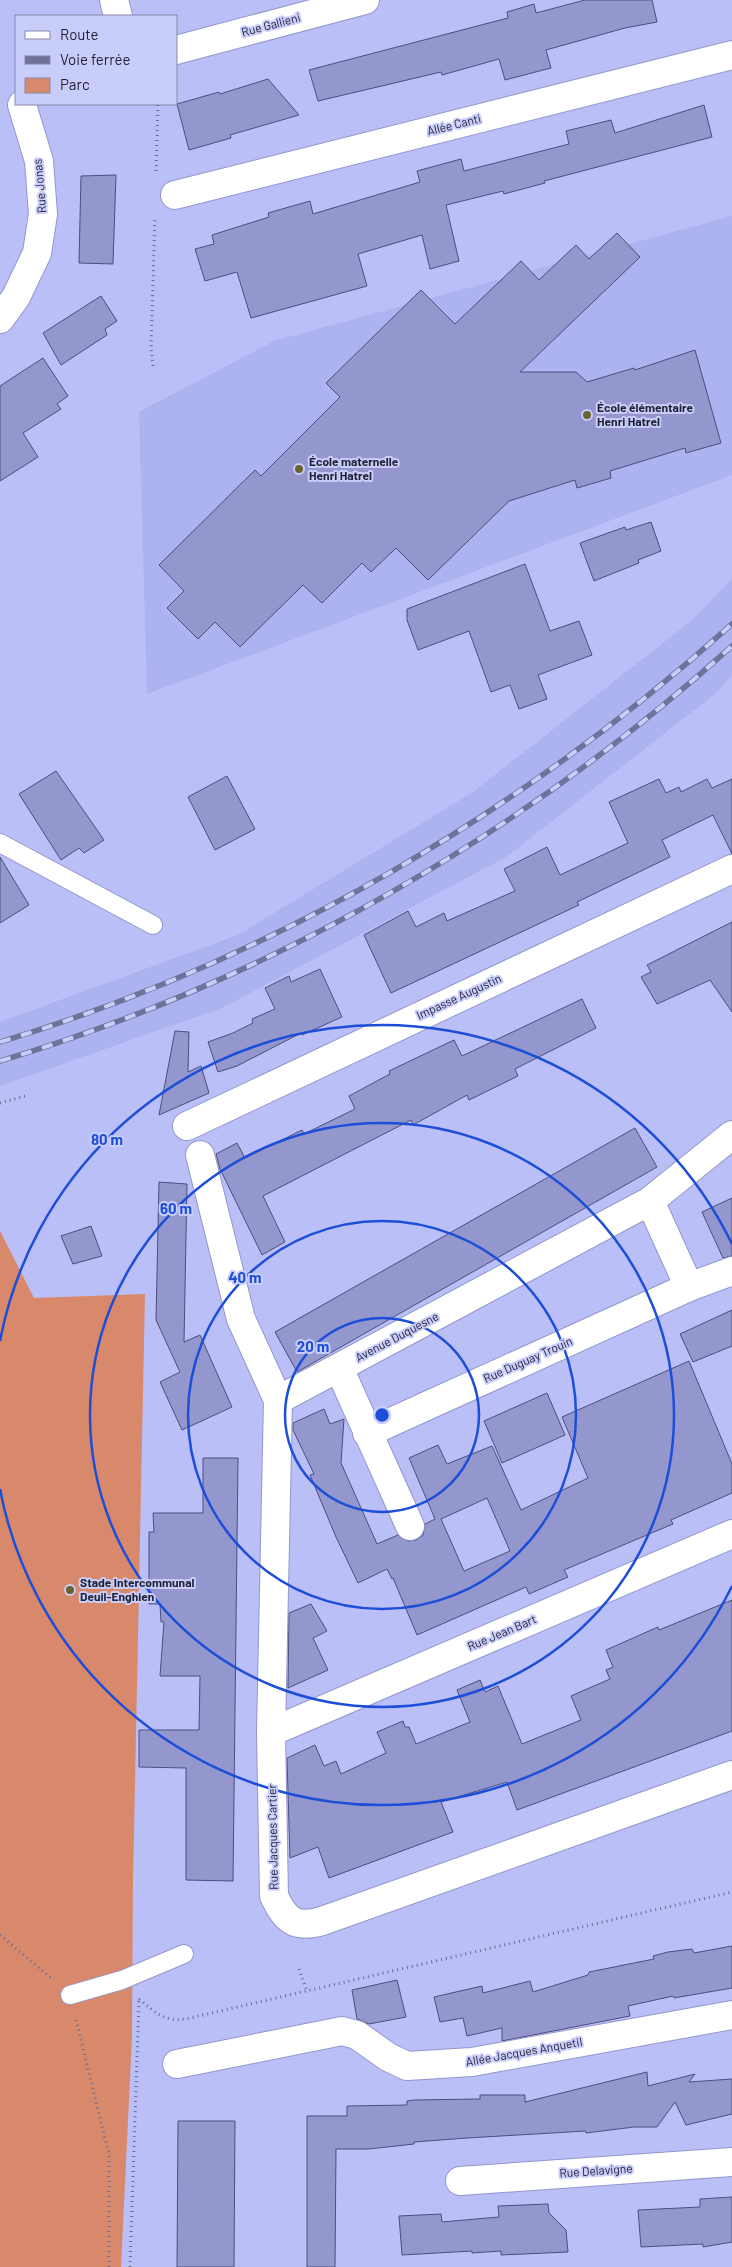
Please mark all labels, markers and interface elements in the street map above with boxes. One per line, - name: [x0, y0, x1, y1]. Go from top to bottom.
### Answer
- street label: Rue Gallieni: [240, 9, 302, 39]
- legend: [15, 15, 178, 105]
- text: Route: [60, 25, 99, 43]
- text: Voie ferrée: [60, 50, 131, 68]
- text: Parc: [60, 75, 90, 93]
- street label: Allée Canti: [425, 111, 482, 138]
- street label: Rue Jonas: [30, 158, 48, 214]
- place label: École élémentaire Henri Hatrel: [597, 400, 693, 428]
- marker: École élémentaire Henri Hatrel: [581, 409, 593, 421]
- place label: École maternelle Henri Hatrel: [309, 454, 399, 482]
- marker: École maternelle Henri Hatrel: [293, 463, 305, 475]
- street label: Impasse Augustin: [414, 970, 503, 1022]
- text: 80 m: [91, 1130, 123, 1148]
- text: 60 m: [160, 1199, 192, 1217]
- text: 40 m: [228, 1268, 262, 1286]
- street label: Avenue Duquesne: [353, 1308, 440, 1364]
- street label: Rue Duguay Trouin: [481, 1333, 574, 1385]
- text: 20 m: [297, 1337, 329, 1355]
- centre of rings: [373, 1406, 391, 1424]
- place label: Stade Intercommunal Deuil-Enghien: [80, 1575, 195, 1603]
- marker: Stade Intercommunal Deuil-Enghien: [64, 1584, 76, 1596]
- street label: Rue Jean Bart: [465, 1611, 538, 1653]
- street label: Rue Jacques Cartier: [264, 1784, 280, 1890]
- street label: Allée Jacques Anquetil: [464, 2034, 583, 2068]
- street label: Rue Delavigne: [559, 2160, 633, 2180]

